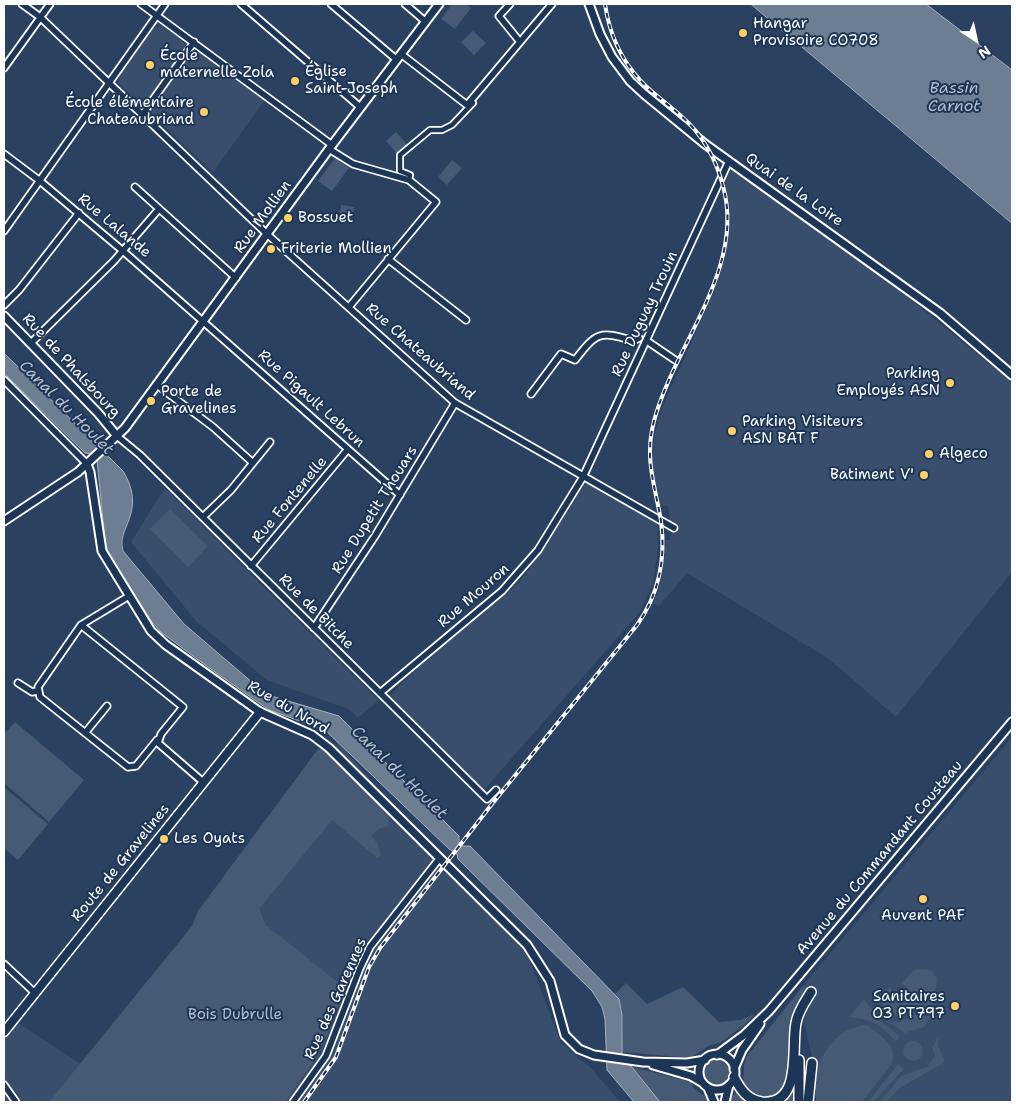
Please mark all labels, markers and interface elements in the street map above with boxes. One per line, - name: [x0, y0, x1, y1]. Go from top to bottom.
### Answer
- place label: Hangar Provisoire CO708: [753, 15, 879, 50]
- north arrow: [951, 15, 1001, 65]
- marker: Hangar Provisoire CO708: [737, 27, 749, 39]
- text: N: [975, 42, 994, 63]
- place label: École maternelle Zola: [160, 47, 274, 82]
- marker: École maternelle Zola: [144, 59, 156, 71]
- place label: Église Saint-Joseph: [305, 63, 398, 98]
- marker: Église Saint-Joseph: [289, 75, 301, 87]
- water label: Bassin Carnot: [928, 79, 980, 117]
- place label: École élémentaire Chateaubriand: [65, 94, 194, 129]
- marker: École élémentaire Chateaubriand: [198, 106, 210, 118]
- street label: Quai de la Loire: [742, 150, 846, 230]
- street label: Rue Mollien: [230, 177, 296, 257]
- street label: Rue Lalande: [74, 190, 154, 262]
- place label: Bossuet: [298, 209, 353, 227]
- marker: Bossuet: [282, 212, 294, 224]
- place label: Friterie Mollien: [281, 240, 392, 258]
- marker: Friterie Mollien: [265, 243, 277, 255]
- street label: Rue Duguay Trouin: [608, 248, 682, 380]
- street label: Rue Chateaubriand: [362, 300, 478, 404]
- street label: Rue de Phalsbourg: [18, 310, 124, 422]
- street label: Rue Pigault Lebrun: [254, 346, 368, 452]
- water label: Canal du Houlet: [15, 357, 117, 459]
- place label: Parking Employés ASN: [837, 365, 940, 400]
- marker: Parking Employés ASN: [944, 377, 956, 389]
- place label: Porte de Gravelines: [161, 383, 237, 418]
- marker: Porte de Gravelines: [145, 395, 157, 407]
- place label: Parking Visiteurs ASN BAT F: [742, 413, 863, 448]
- marker: Parking Visiteurs ASN BAT F: [726, 425, 738, 437]
- street label: Rue Dupetit Thouars: [328, 443, 422, 577]
- place label: Algeco: [939, 445, 988, 463]
- marker: Algeco: [923, 448, 935, 460]
- street label: Rue Fontenelle: [249, 453, 331, 547]
- place label: Batiment V': [830, 466, 914, 484]
- marker: Batiment V': [918, 469, 930, 481]
- street label: Rue Mouron: [435, 560, 513, 632]
- street label: Rue de Bitche: [275, 571, 357, 653]
- street label: Rue du Nord: [244, 677, 332, 739]
- water label: Canal du Houlet: [347, 722, 451, 824]
- street label: Avenue du Commandant Cousteau: [793, 757, 967, 959]
- street label: Route de Gravelines: [68, 801, 174, 925]
- place label: Les Oyats: [174, 830, 245, 848]
- marker: Les Oyats: [158, 833, 170, 845]
- marker: Auvent PAF: [917, 893, 929, 905]
- place label: Auvent PAF: [881, 907, 965, 925]
- street label: Rue des Garennes: [301, 935, 371, 1063]
- place label: Sanitaires O3 PT797: [872, 988, 945, 1023]
- marker: Sanitaires O3 PT797: [949, 1000, 961, 1012]
- park label: Bois Dubrulle: [188, 1006, 282, 1024]

